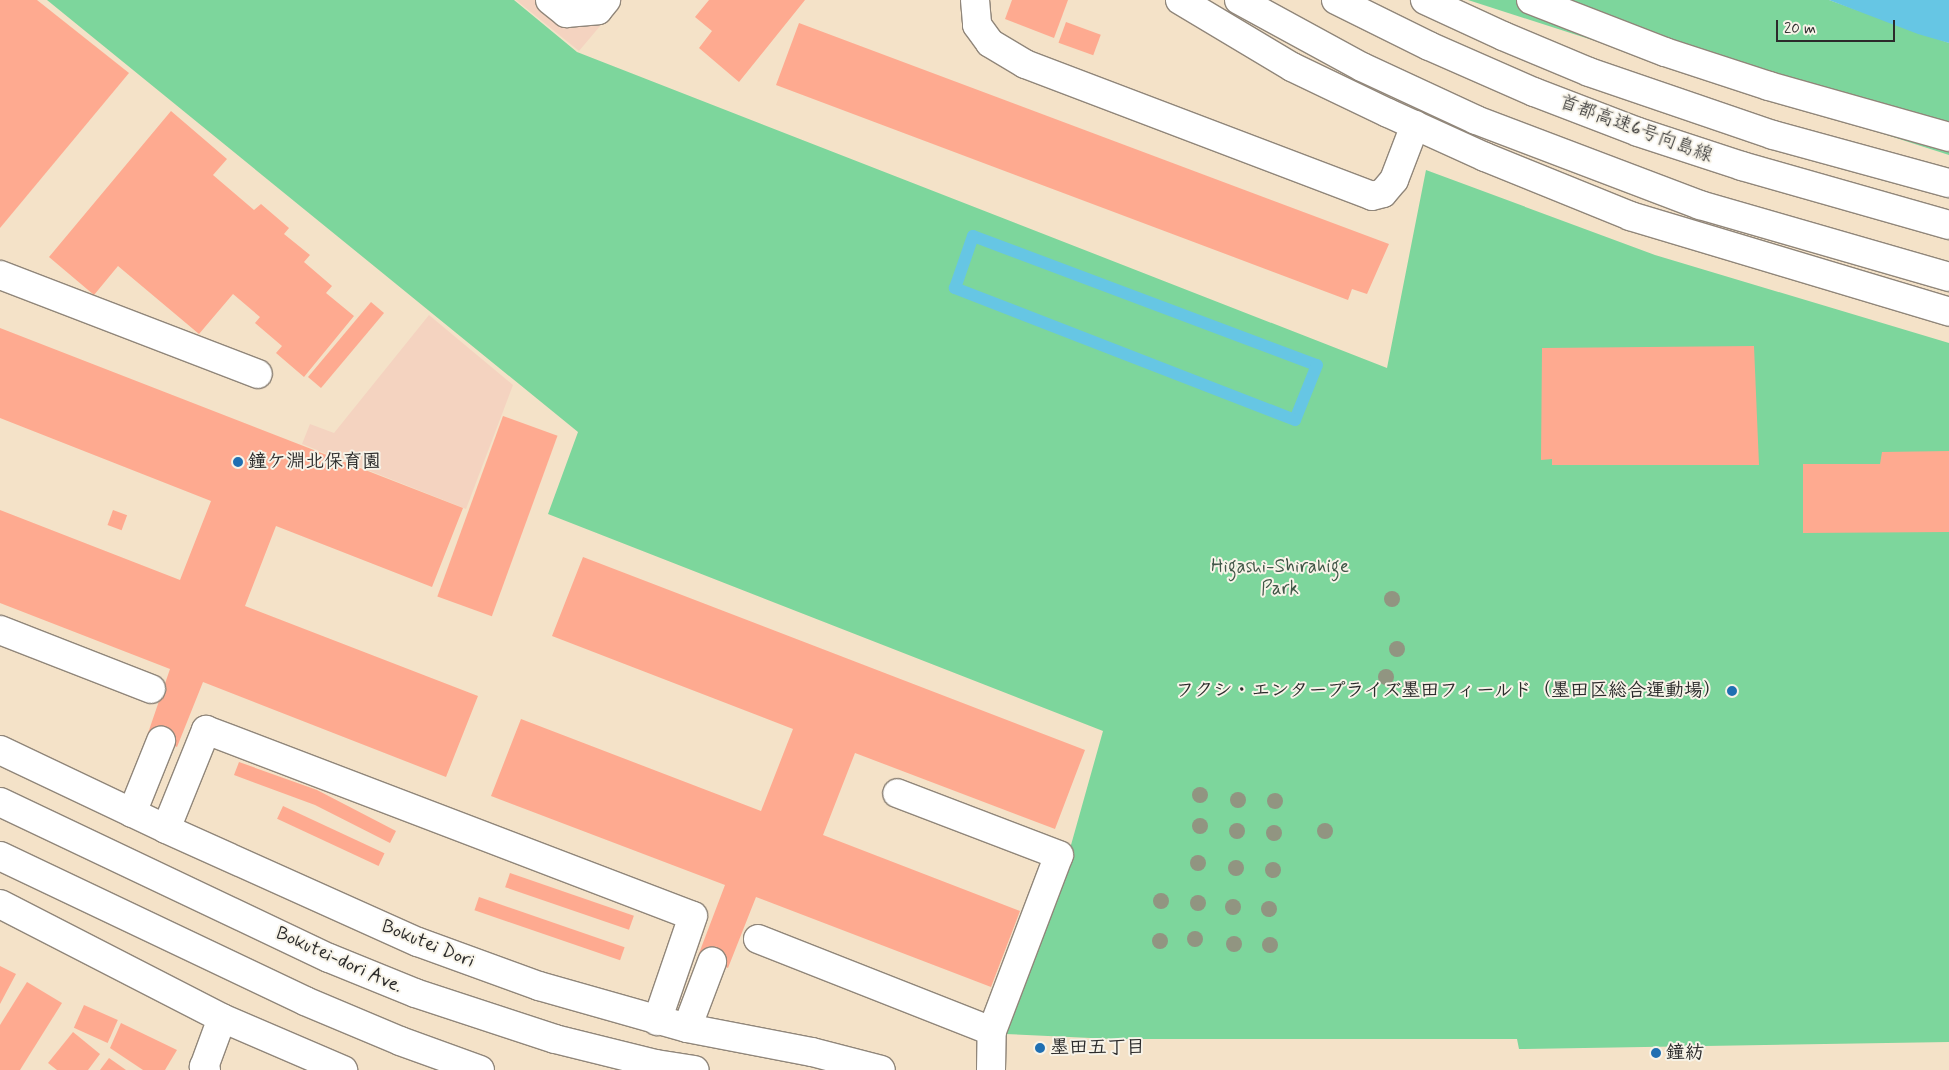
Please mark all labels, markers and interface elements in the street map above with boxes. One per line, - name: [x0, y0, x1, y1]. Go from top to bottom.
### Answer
- scale bar: [1779, 10, 1898, 42]
- text: 20 m: [1784, 19, 1816, 39]
- street label: 首都高速6号向島線: [1556, 91, 1716, 167]
- place label: 鐘ケ淵北保育園: [248, 451, 381, 473]
- marker: 鐘ケ淵北保育園: [232, 456, 244, 468]
- park label: Higashi-Shirahige Park: [1211, 556, 1349, 600]
- place label: フクシ・エンタープライズ墨田フィールド（墨田区総合運動場）: [1171, 680, 1722, 702]
- marker: フクシ・エンタープライズ墨田フィールド（墨田区総合運動場）: [1726, 685, 1738, 697]
- street label: Bokutei Dori: [378, 915, 478, 973]
- street label: Bokutei-dori Ave.: [273, 922, 405, 998]
- place label: 墨田五丁目: [1050, 1037, 1145, 1059]
- marker: 墨田五丁目: [1034, 1042, 1046, 1054]
- place label: 鐘紡: [1666, 1042, 1704, 1064]
- marker: 鐘紡: [1650, 1047, 1662, 1059]

